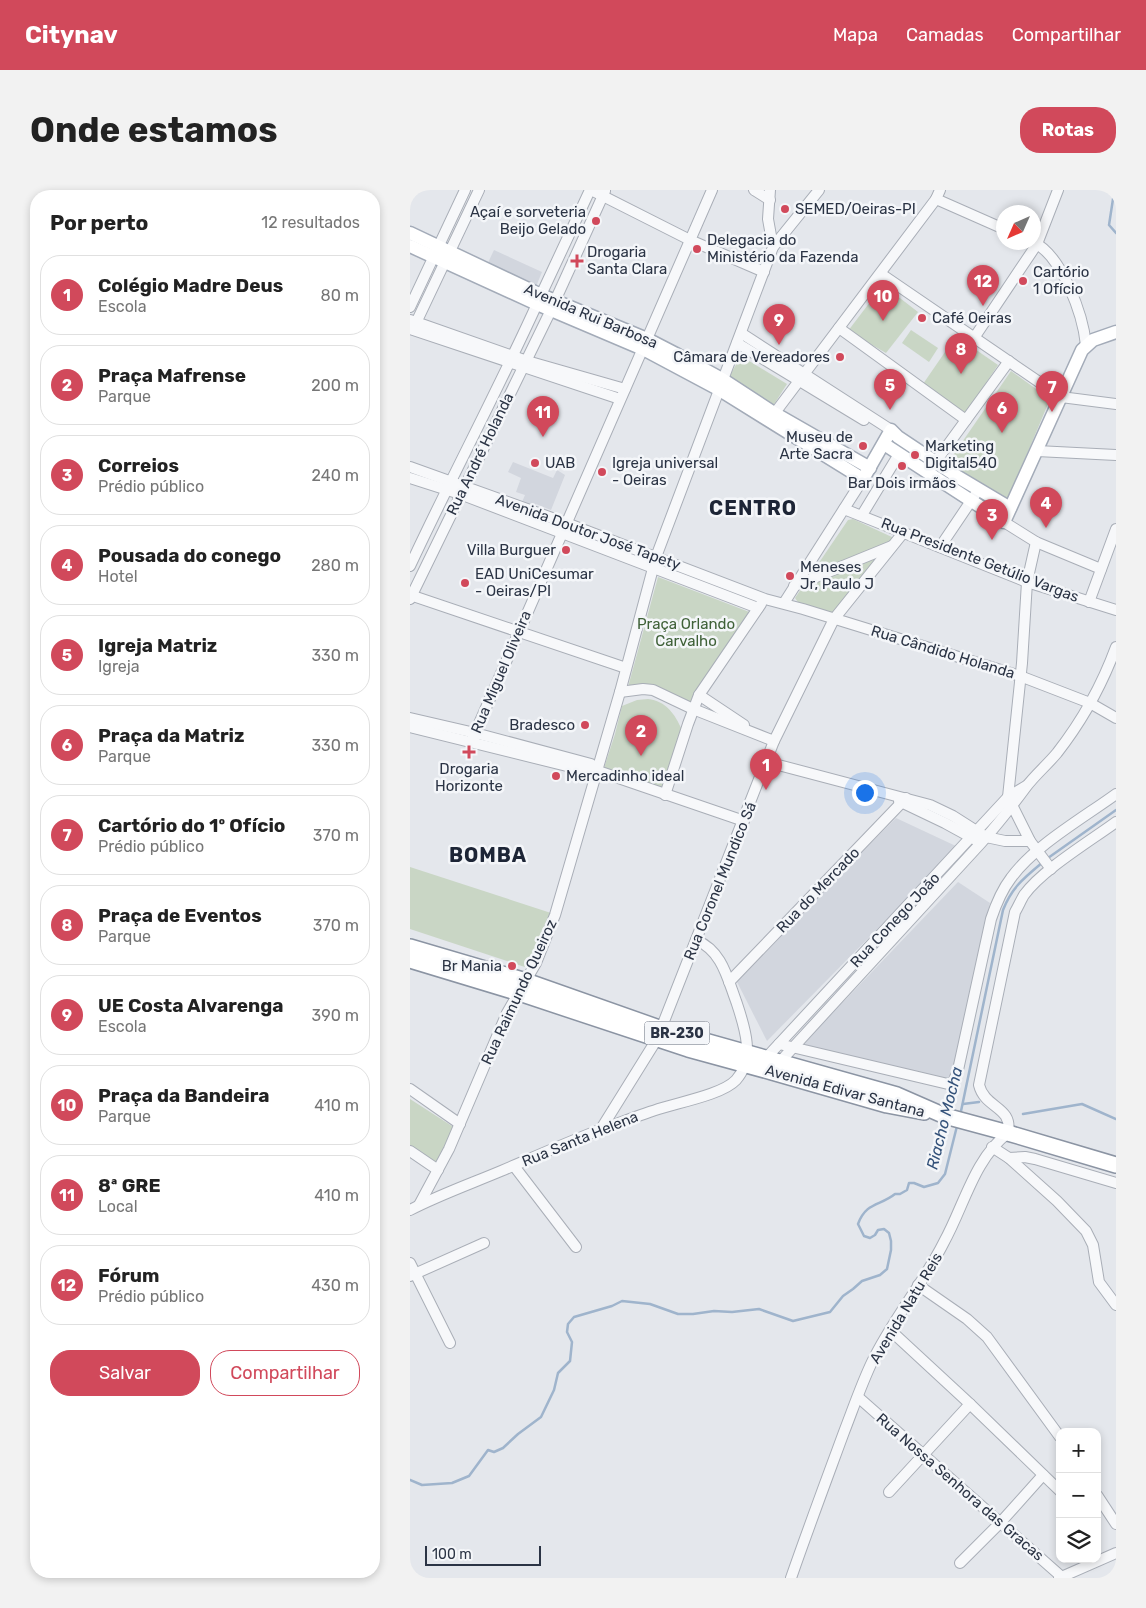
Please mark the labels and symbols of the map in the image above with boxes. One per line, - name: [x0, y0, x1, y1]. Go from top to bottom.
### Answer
- place label: SEMED/Oeiras-PI: [795, 200, 916, 218]
- place label: Açaí e sorveteria Beijo Gelado: [470, 203, 586, 238]
- marker: SEMED/Oeiras-PI: [779, 203, 791, 215]
- north arrow: [996, 205, 1041, 250]
- marker: Açaí e sorveteria Beijo Gelado: [590, 215, 602, 227]
- place label: Delegacia do Ministério da Fazenda: [707, 231, 859, 266]
- place label: Drogaria Santa Clara: [587, 243, 667, 278]
- marker: Delegacia do Ministério da Fazenda: [691, 243, 703, 255]
- marker: Drogaria Santa Clara: [571, 255, 583, 267]
- place label: Cartório 1 Ofício: [1033, 263, 1089, 298]
- pin: 12: [967, 265, 999, 306]
- marker: Cartório 1 Ofício: [1017, 275, 1029, 287]
- street label: Avenida Rui Barbosa: [522, 280, 660, 352]
- pin: 10: [867, 280, 899, 321]
- pin: 9: [763, 304, 795, 345]
- place label: Café Oeiras: [932, 309, 1012, 327]
- marker: Café Oeiras: [916, 312, 928, 324]
- pin: 8: [945, 333, 977, 374]
- place label: Câmara de Vereadores: [673, 348, 830, 366]
- marker: Câmara de Vereadores: [834, 351, 846, 363]
- pin: 5: [874, 369, 906, 410]
- pin: 7: [1036, 371, 1068, 412]
- street label: Rua André Holanda: [443, 390, 517, 518]
- pin: 6: [986, 392, 1018, 433]
- pin: 11: [527, 396, 559, 437]
- place label: Museu de Arte Sacra: [780, 428, 853, 463]
- place label: Marketing Digital540: [925, 437, 997, 472]
- marker: Museu de Arte Sacra: [857, 440, 869, 452]
- marker: Marketing Digital540: [909, 449, 921, 461]
- place label: UAB: [545, 454, 575, 472]
- place label: Igreja universal - Oeiras: [612, 454, 718, 489]
- marker: UAB: [529, 457, 541, 469]
- marker: Bar Dois irmãos: [896, 460, 908, 472]
- marker: Igreja universal - Oeiras: [596, 466, 608, 478]
- place label: Bar Dois irmãos: [848, 474, 957, 492]
- pin: 4: [1030, 487, 1062, 528]
- street label: Avenida Doutor José Tapety: [493, 490, 683, 574]
- district label: CENTRO: [709, 496, 797, 520]
- pin: 3: [976, 499, 1008, 540]
- street label: Rua Presidente Getúlio Vargas: [879, 514, 1082, 606]
- place label: Villa Burguer: [467, 541, 556, 559]
- marker: Villa Burguer: [560, 544, 572, 556]
- place label: Meneses Jr, Paulo J: [800, 558, 874, 593]
- place label: EAD UniCesumar - Oeiras/PI: [475, 565, 594, 600]
- marker: Meneses Jr, Paulo J: [784, 570, 796, 582]
- marker: EAD UniCesumar - Oeiras/PI: [459, 577, 471, 589]
- street label: Rua Miguel Oliveira: [467, 608, 535, 736]
- park label: Praça Orlando Carvalho: [637, 615, 735, 650]
- street label: Rua Cândido Holanda: [869, 622, 1017, 682]
- pin: 2: [625, 715, 657, 756]
- place label: Bradesco: [509, 716, 575, 734]
- marker: Bradesco: [579, 719, 591, 731]
- marker: Drogaria Horizonte: [463, 746, 475, 758]
- pin: 1: [750, 749, 782, 790]
- place label: Drogaria Horizonte: [435, 760, 503, 795]
- place label: Mercadinho ideal: [566, 767, 684, 785]
- marker: Mercadinho ideal: [550, 770, 562, 782]
- your location: [852, 780, 878, 806]
- street label: Rua Coronel Mundico Sá: [680, 799, 760, 963]
- district label: BOMBA: [449, 843, 527, 867]
- street label: Rua do Mercado: [773, 843, 863, 937]
- street label: Rua Conego João: [846, 869, 944, 971]
- street label: Rua Raimundo Queiroz: [477, 916, 561, 1067]
- place label: Br Mania: [442, 957, 502, 975]
- marker: Br Mania: [506, 960, 518, 972]
- road number: BR-230: [644, 1021, 710, 1044]
- street label: Avenida Edivar Santana: [763, 1061, 927, 1121]
- water label: Riacho Mocha: [923, 1065, 966, 1172]
- street label: Rua Santa Helena: [519, 1107, 641, 1171]
- street label: Avenida Natu Reis: [866, 1249, 946, 1367]
- street label: Rua Nossa Senhora das Gracas: [873, 1409, 1048, 1565]
- scale bar: [425, 1543, 541, 1566]

